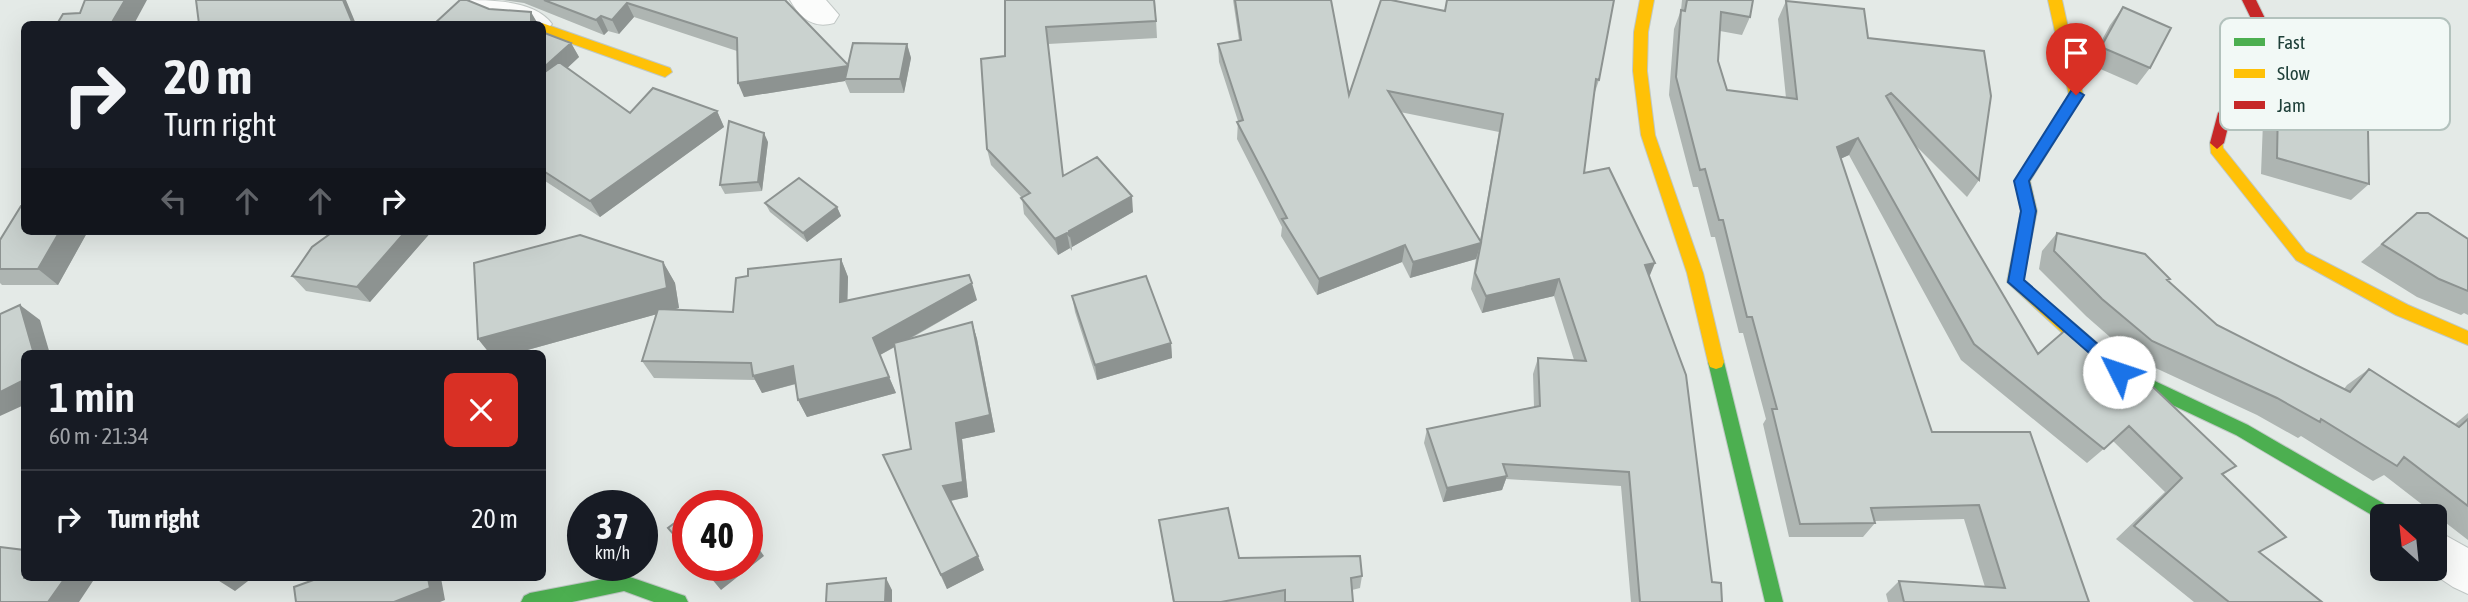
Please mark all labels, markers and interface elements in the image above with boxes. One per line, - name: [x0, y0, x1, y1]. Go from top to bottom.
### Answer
- legend: [2220, 18, 2450, 130]
- pin: [2046, 23, 2106, 95]
- text: Fast: [2277, 31, 2305, 53]
- icon: arrive: [2057, 34, 2095, 72]
- text: 20 m: [164, 48, 252, 104]
- icon: right: [49, 49, 140, 140]
- text: Slow: [2277, 62, 2311, 84]
- text: Jam: [2277, 94, 2306, 116]
- text: Turn right: [164, 106, 277, 143]
- icon: left: [155, 182, 193, 220]
- icon: ahead: [228, 182, 266, 220]
- icon: ahead: [301, 182, 339, 220]
- icon: right: [374, 182, 412, 220]
- position arrow: [2082, 335, 2156, 409]
- text: 1 min: [49, 373, 135, 421]
- button: close: [444, 373, 518, 447]
- text: 60 m · 21:34: [49, 423, 149, 449]
- speed limit sign: 40: [672, 490, 763, 581]
- icon: right: [49, 500, 87, 538]
- text: Turn right: [108, 504, 199, 534]
- text: 20 m: [471, 504, 518, 534]
- north arrow: [2370, 504, 2446, 581]
- map controls: [2370, 504, 2447, 581]
- text: 37: [596, 506, 629, 546]
- text: km/h: [595, 542, 630, 563]

